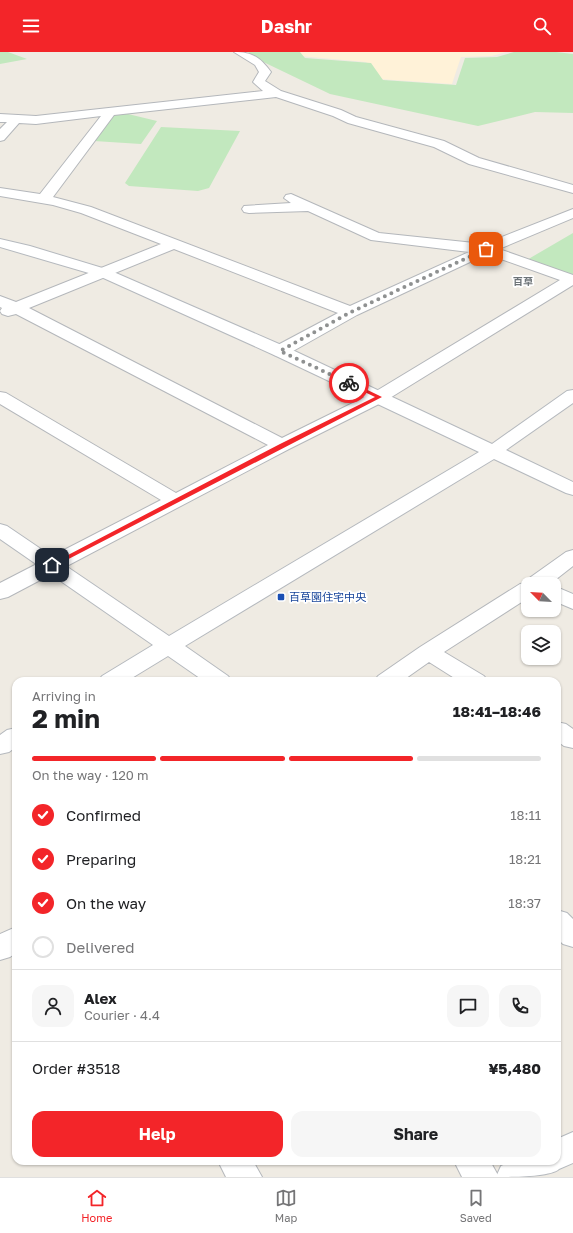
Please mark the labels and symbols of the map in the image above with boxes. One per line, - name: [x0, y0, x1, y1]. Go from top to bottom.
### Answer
- pin: [469, 232, 503, 266]
- district label: 百草: [513, 275, 533, 287]
- courier: [329, 363, 369, 403]
- pin: [35, 548, 69, 582]
- north arrow: [521, 577, 561, 617]
- place label: 百草園住宅中央: [289, 590, 367, 603]
- marker: 百草園住宅中央: [276, 592, 286, 602]

